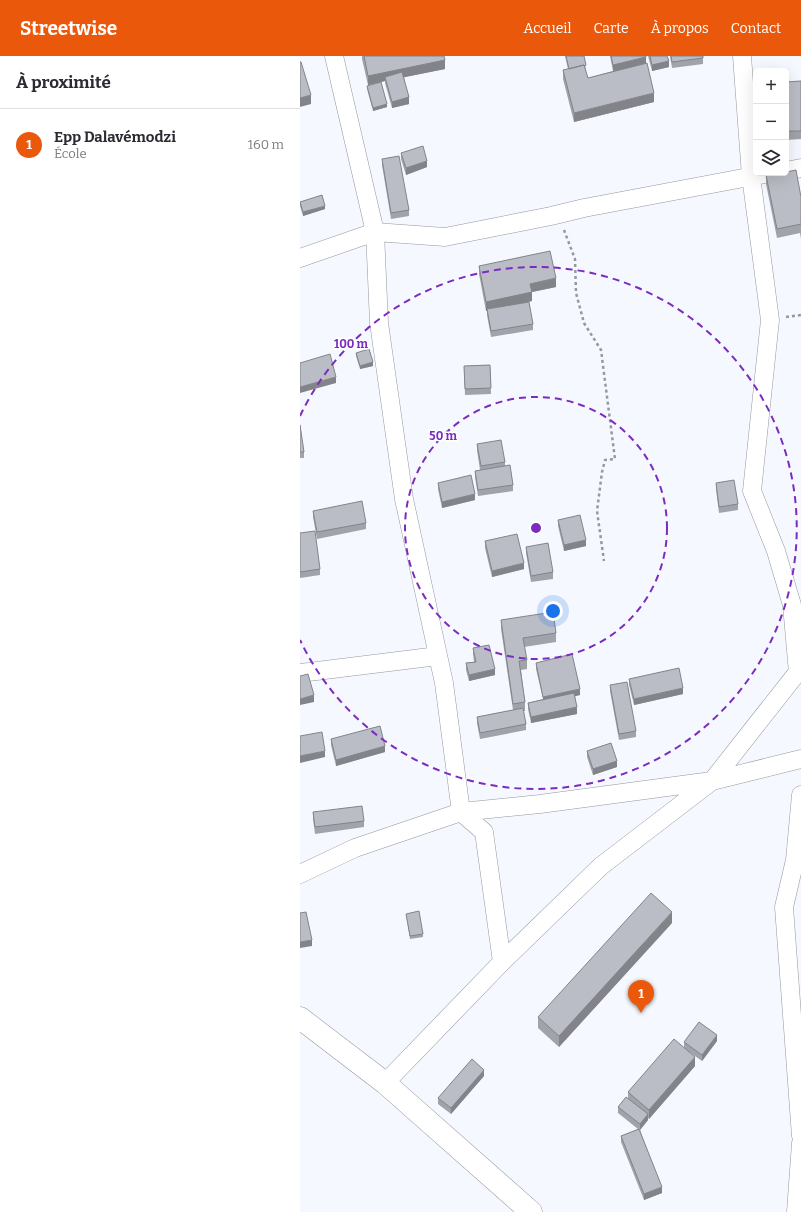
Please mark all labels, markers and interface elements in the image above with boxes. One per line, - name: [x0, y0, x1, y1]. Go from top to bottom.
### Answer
- text: Streetwise: [20, 17, 117, 40]
- text: Accueil: [524, 20, 572, 37]
- text: Carte: [594, 20, 629, 37]
- text: À propos: [651, 20, 709, 37]
- text: Contact: [731, 20, 781, 37]
- map controls: [753, 68, 789, 176]
- button: +: [753, 68, 789, 104]
- text: À proximité: [16, 72, 111, 93]
- button: −: [753, 104, 789, 140]
- text: Epp Dalavémodzi: [54, 128, 176, 146]
- text: 1: [26, 137, 32, 152]
- text: 160 m: [248, 137, 284, 152]
- button: layers: [753, 140, 789, 176]
- text: École: [54, 146, 87, 161]
- text: 100 m: [334, 337, 369, 351]
- text: 50 m: [429, 429, 457, 443]
- centre of rings: [529, 521, 543, 535]
- your location: [543, 601, 563, 621]
- pin: 1: [628, 980, 654, 1013]

